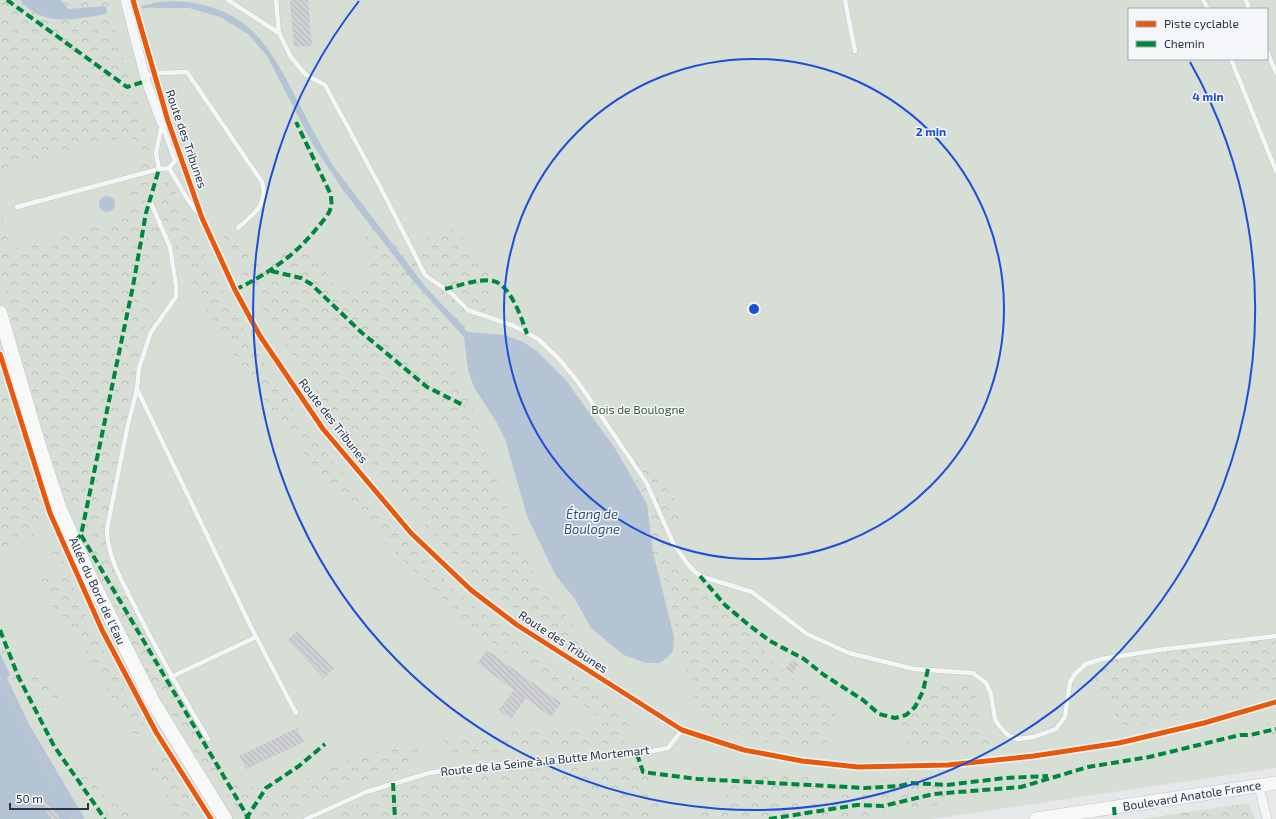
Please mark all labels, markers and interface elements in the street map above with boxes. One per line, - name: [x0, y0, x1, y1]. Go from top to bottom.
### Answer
- legend: [1128, 8, 1268, 60]
- text: Piste cyclable: [1164, 16, 1239, 30]
- text: Chemin: [1164, 36, 1205, 50]
- street label: Route des Tribunes: [164, 88, 210, 190]
- text: 4 min: [1192, 89, 1224, 103]
- text: 2 min: [916, 124, 946, 138]
- centre of rings: [747, 302, 761, 316]
- street label: Route des Tribunes: [296, 375, 371, 465]
- park label: Bois de Boulogne: [591, 402, 685, 416]
- water label: Étang de Boulogne: [564, 505, 620, 537]
- street label: Allée du Bord de l'Eau: [67, 535, 129, 647]
- street label: Route des Tribunes: [516, 607, 611, 675]
- street label: Route de la Seine à la Butte Mortemart: [440, 742, 651, 778]
- street label: Boulevard Anatole France: [1122, 777, 1262, 813]
- scale bar: [10, 785, 88, 811]
- text: 50 m: [16, 791, 43, 805]

